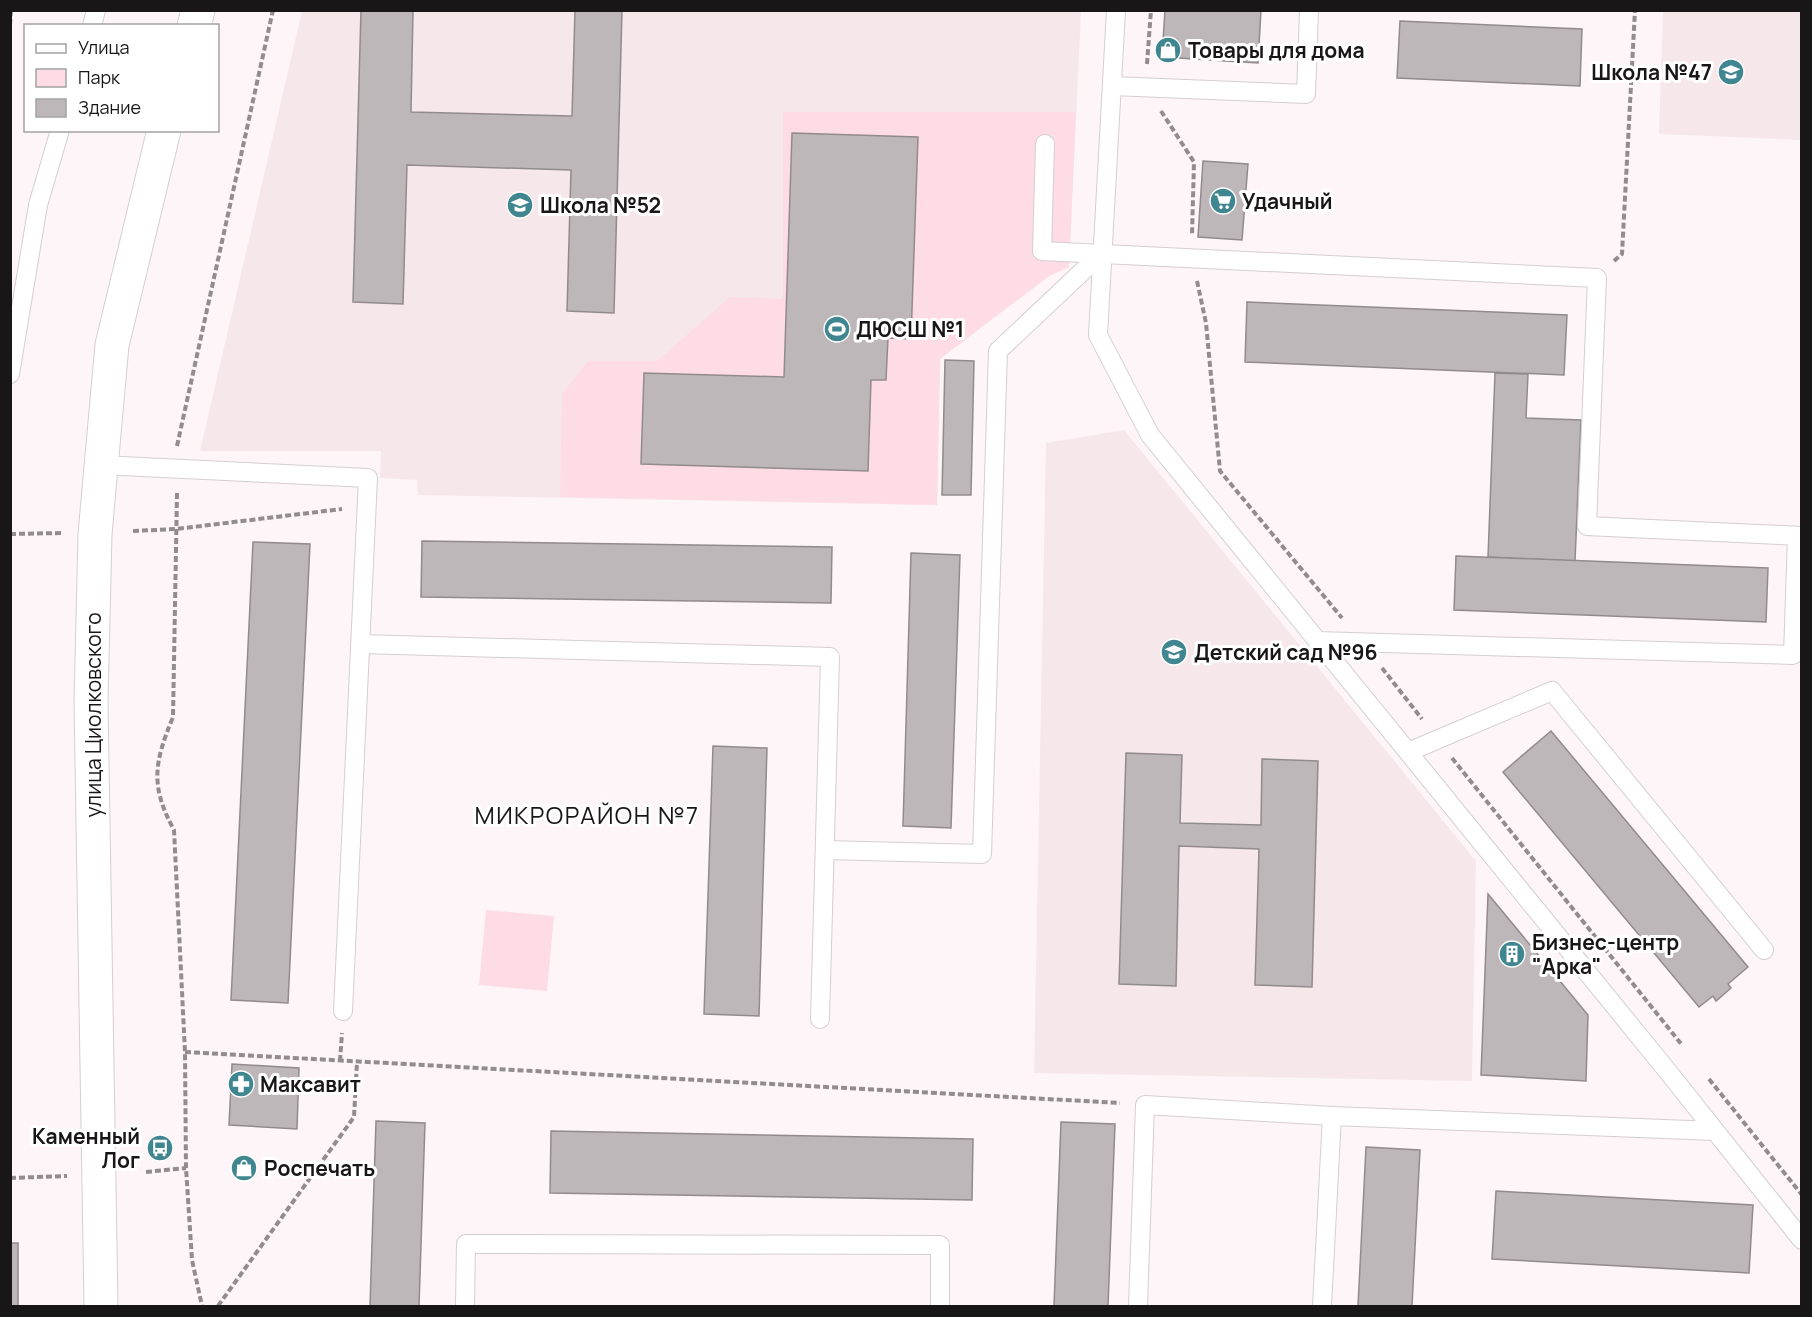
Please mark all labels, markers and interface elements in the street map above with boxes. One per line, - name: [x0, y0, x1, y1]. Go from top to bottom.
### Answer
- legend: [24, 24, 219, 132]
- text: Улица: [78, 35, 130, 59]
- shop icon: Товары для дома: [1153, 35, 1183, 65]
- place label: Товары для дома: [1188, 36, 1365, 64]
- school or university icon: Школа №47: [1716, 57, 1746, 87]
- place label: Школа №47: [1591, 58, 1712, 86]
- text: Парк: [78, 65, 121, 89]
- text: Здание: [78, 95, 141, 119]
- supermarket icon: Удачный: [1208, 186, 1238, 216]
- place label: Удачный: [1242, 187, 1333, 215]
- school or university icon: Школа №52: [505, 190, 535, 220]
- place label: Школа №52: [540, 191, 661, 219]
- sports icon: ДЮСШ №1: [822, 314, 852, 344]
- place label: ДЮСШ №1: [856, 315, 964, 343]
- street label: улица Циолковского: [79, 612, 107, 818]
- school or university icon: Детский сад №96: [1159, 637, 1189, 667]
- place label: Детский сад №96: [1194, 638, 1378, 666]
- district label: МИКРОРАЙОН №7: [474, 798, 700, 831]
- place label: Бизнес-центр "Арка": [1532, 928, 1679, 980]
- building icon: Бизнес-центр "Арка": [1497, 939, 1527, 969]
- pharmacy icon: Максавит: [226, 1069, 256, 1099]
- place label: Максавит: [260, 1070, 361, 1098]
- place label: Каменный Лог: [32, 1122, 140, 1174]
- bus stop icon: Каменный Лог: [145, 1133, 175, 1163]
- shop icon: Роспечать: [229, 1153, 259, 1183]
- place label: Роспечать: [264, 1154, 375, 1182]

